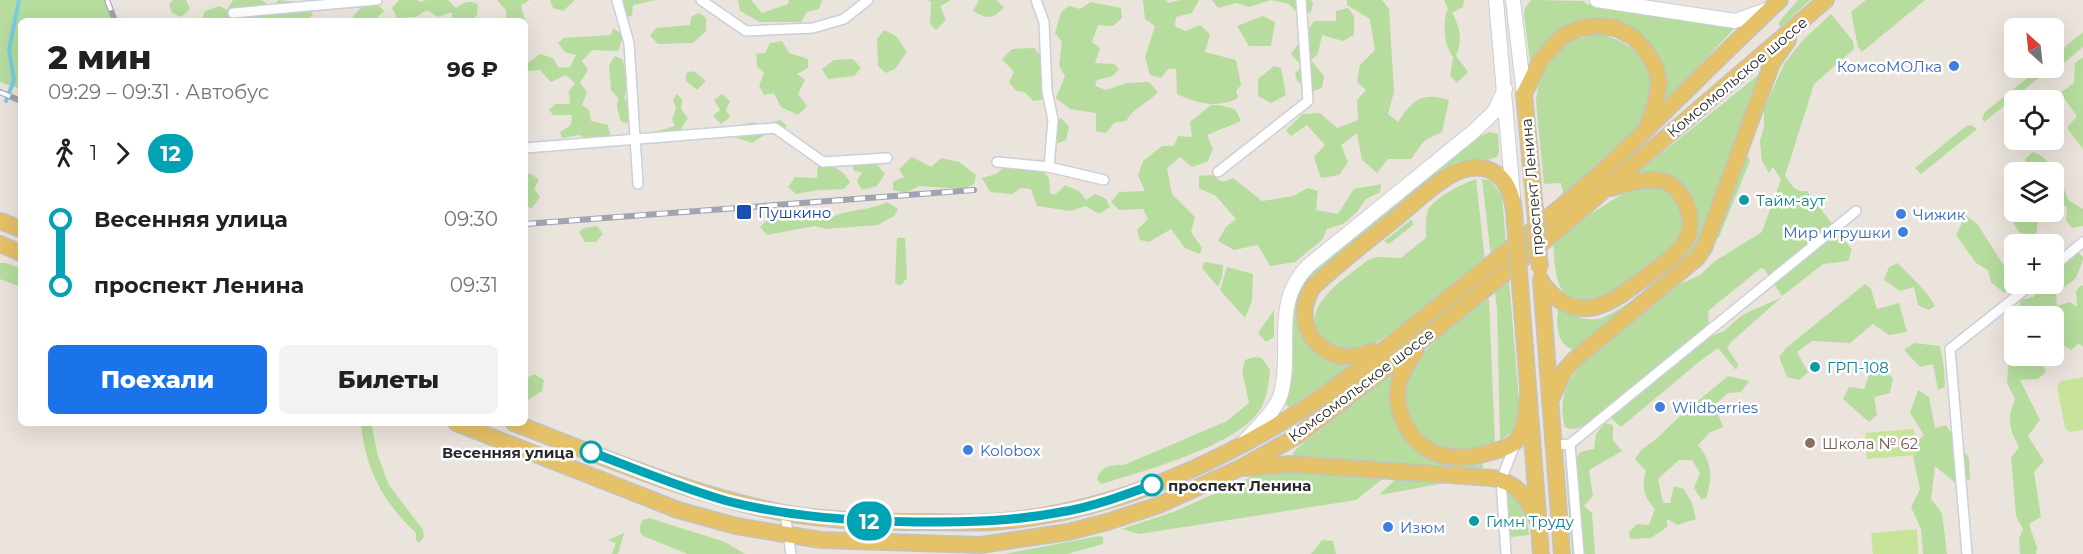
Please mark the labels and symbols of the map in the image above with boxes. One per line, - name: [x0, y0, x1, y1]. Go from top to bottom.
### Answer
- street label: Комсомольское шоссе: [1663, 13, 1811, 141]
- north arrow: [2004, 18, 2064, 78]
- place label: КомсоМОЛка: [1837, 57, 1942, 76]
- marker: КомсоМОЛка: [1947, 59, 1961, 73]
- street label: проспект Ленина: [1517, 118, 1547, 256]
- place label: Тайм-аут: [1756, 191, 1826, 210]
- marker: Тайм-аут: [1737, 193, 1751, 207]
- marker: Пушкино: [735, 203, 753, 221]
- place label: Пушкино: [758, 203, 831, 222]
- place label: Чижик: [1913, 205, 1966, 224]
- marker: Чижик: [1894, 207, 1908, 221]
- place label: Мир игрушки: [1783, 223, 1891, 242]
- marker: Мир игрушки: [1896, 225, 1910, 239]
- street label: Комсомольское шоссе: [1284, 324, 1438, 446]
- place label: ГРП-108: [1827, 358, 1889, 377]
- marker: ГРП-108: [1808, 360, 1822, 374]
- place label: Wildberries: [1672, 398, 1758, 417]
- marker: Wildberries: [1653, 400, 1667, 414]
- place label: Школа № 62: [1822, 434, 1918, 453]
- marker: Школа № 62: [1803, 436, 1817, 450]
- marker: Весенняя улица: [580, 441, 602, 463]
- place label: Kolobox: [980, 441, 1040, 460]
- place label: Весенняя улица: [442, 443, 574, 462]
- marker: Kolobox: [961, 443, 975, 457]
- marker: проспект Ленина: [1141, 474, 1163, 496]
- place label: проспект Ленина: [1168, 476, 1311, 495]
- line badge: 12: [842, 502, 896, 540]
- place label: Гимн Труду: [1486, 512, 1574, 531]
- marker: Гимн Труду: [1467, 514, 1481, 528]
- place label: Изюм: [1400, 518, 1445, 537]
- marker: Изюм: [1381, 520, 1395, 534]

